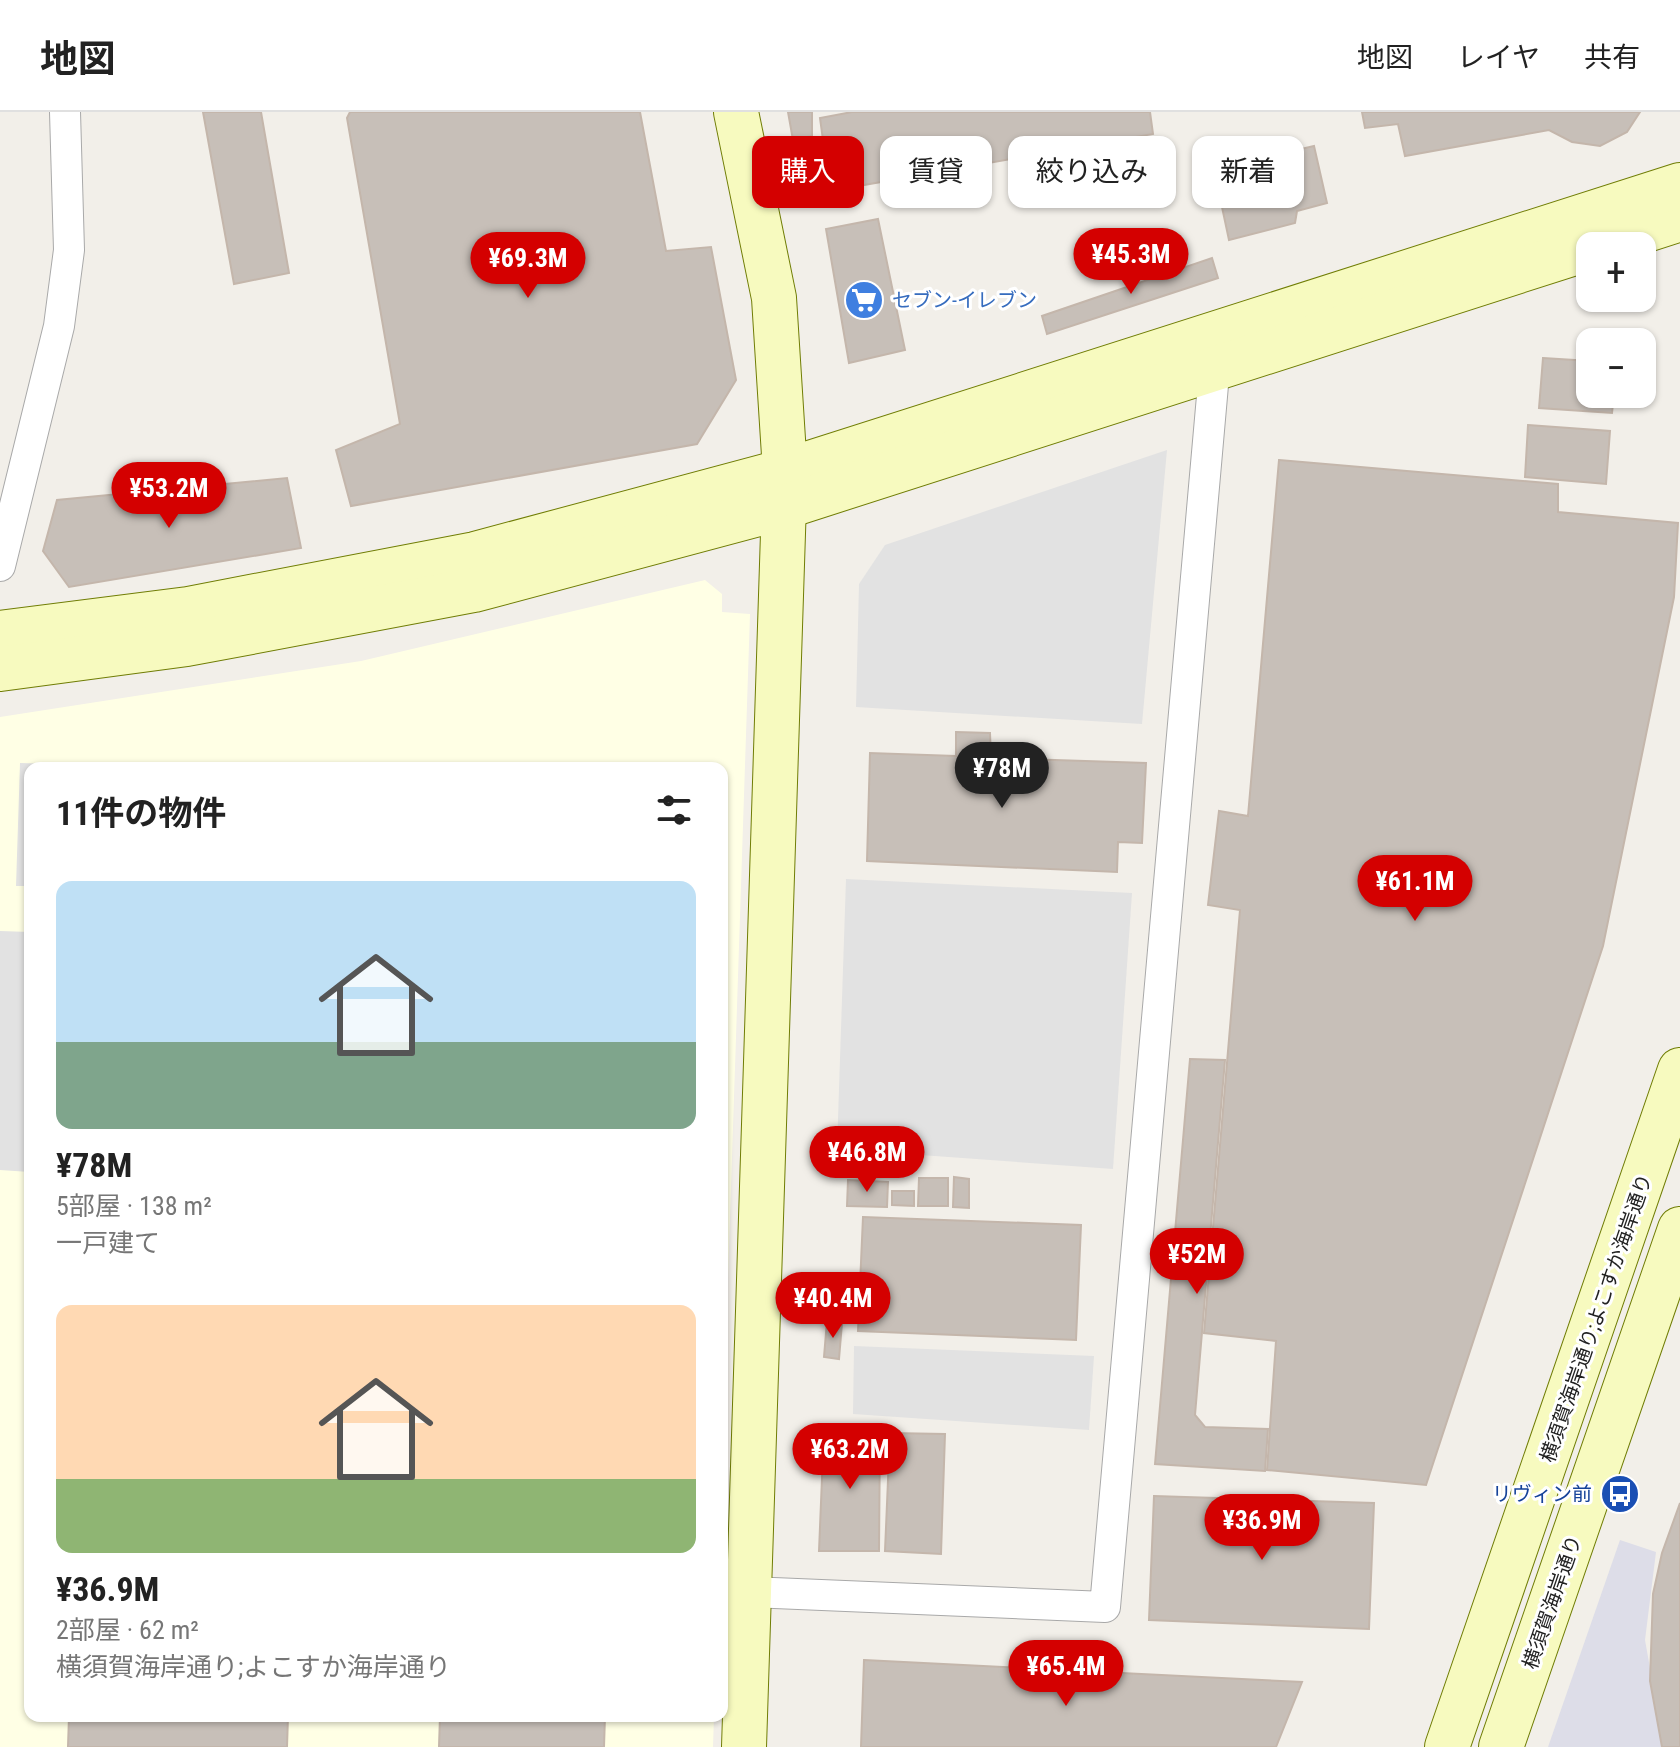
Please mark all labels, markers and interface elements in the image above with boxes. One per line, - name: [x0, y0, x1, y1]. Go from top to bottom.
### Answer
- text: 地図: [40, 37, 116, 81]
- text: 地図: [1357, 41, 1413, 74]
- text: レイヤ: [1457, 41, 1540, 74]
- text: 共有: [1584, 41, 1640, 74]
- chip: 購入: [752, 136, 864, 208]
- chip: 賃貸: [880, 136, 992, 208]
- chip: 絞り込み: [1008, 136, 1176, 208]
- chip: 新着: [1192, 136, 1304, 208]
- pin: ¥45.3M: [1066, 228, 1196, 296]
- pin: ¥69.3M: [463, 232, 593, 300]
- map controls: [1576, 232, 1656, 408]
- button: +: [1576, 232, 1656, 312]
- text: ¥45.3M: [1091, 239, 1171, 269]
- text: ¥69.3M: [488, 243, 568, 273]
- supermarket icon: セブン-イレブン: [843, 279, 885, 321]
- place label: セブン-イレブン: [892, 288, 1037, 312]
- button: −: [1576, 328, 1656, 408]
- pin: ¥53.2M: [104, 462, 234, 530]
- text: ¥53.2M: [129, 473, 209, 503]
- pin: ¥78M: [955, 742, 1049, 810]
- text: ¥78M: [973, 753, 1031, 783]
- icon: filters: [652, 788, 696, 832]
- text: 11件の物件: [56, 793, 226, 833]
- pin: ¥61.1M: [1350, 855, 1480, 923]
- text: ¥61.1M: [1375, 866, 1455, 896]
- icon: home: [304, 933, 448, 1077]
- pin: ¥46.8M: [802, 1126, 932, 1194]
- text: ¥46.8M: [827, 1137, 907, 1167]
- text: ¥78M: [56, 1145, 132, 1185]
- street label: 横須賀海岸通り;よこすか海岸通り: [1535, 1171, 1657, 1465]
- text: 5部屋 · 138 m²: [56, 1191, 212, 1221]
- text: 一戸建て: [56, 1228, 160, 1258]
- pin: ¥52M: [1150, 1228, 1244, 1296]
- text: ¥52M: [1168, 1239, 1226, 1269]
- pin: ¥40.4M: [768, 1272, 898, 1340]
- text: ¥40.4M: [793, 1283, 873, 1313]
- icon: home: [304, 1357, 448, 1501]
- pin: ¥63.2M: [785, 1423, 915, 1491]
- text: ¥63.2M: [810, 1434, 890, 1464]
- bus stop icon: リヴィン前: [1599, 1473, 1641, 1515]
- place label: リヴィン前: [1492, 1482, 1592, 1506]
- pin: ¥36.9M: [1197, 1494, 1327, 1562]
- text: ¥36.9M: [1222, 1505, 1302, 1535]
- street label: 横須賀海岸通り: [1518, 1532, 1586, 1672]
- text: ¥36.9M: [56, 1569, 159, 1609]
- text: 2部屋 · 62 m²: [56, 1615, 199, 1645]
- pin: ¥65.4M: [1001, 1640, 1131, 1708]
- text: ¥65.4M: [1026, 1651, 1106, 1681]
- text: 横須賀海岸通り;よこすか海岸通り: [56, 1652, 451, 1682]

